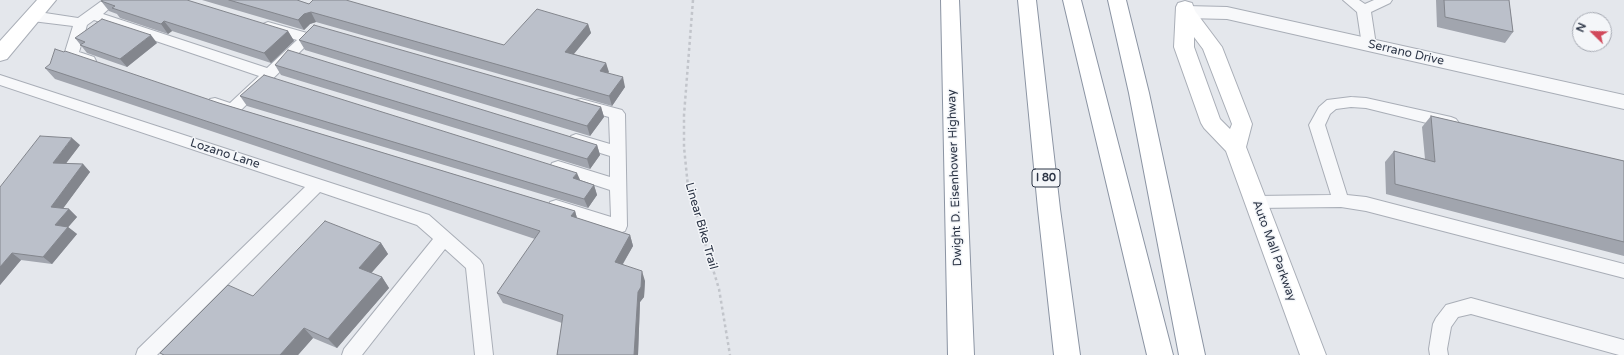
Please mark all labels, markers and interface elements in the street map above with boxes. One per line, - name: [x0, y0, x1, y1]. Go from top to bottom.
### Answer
- north arrow: [1572, 12, 1612, 52]
- text: N: [1574, 21, 1589, 34]
- street label: Serrano Drive: [1367, 37, 1445, 69]
- street label: Dwight D. Eisenhower Highway: [945, 89, 965, 267]
- street label: Lozano Lane: [188, 136, 262, 172]
- road number: I 80: [1032, 169, 1060, 187]
- street label: Linear Bike Trail: [682, 181, 720, 271]
- street label: Auto Mall Parkway: [1249, 198, 1299, 304]

